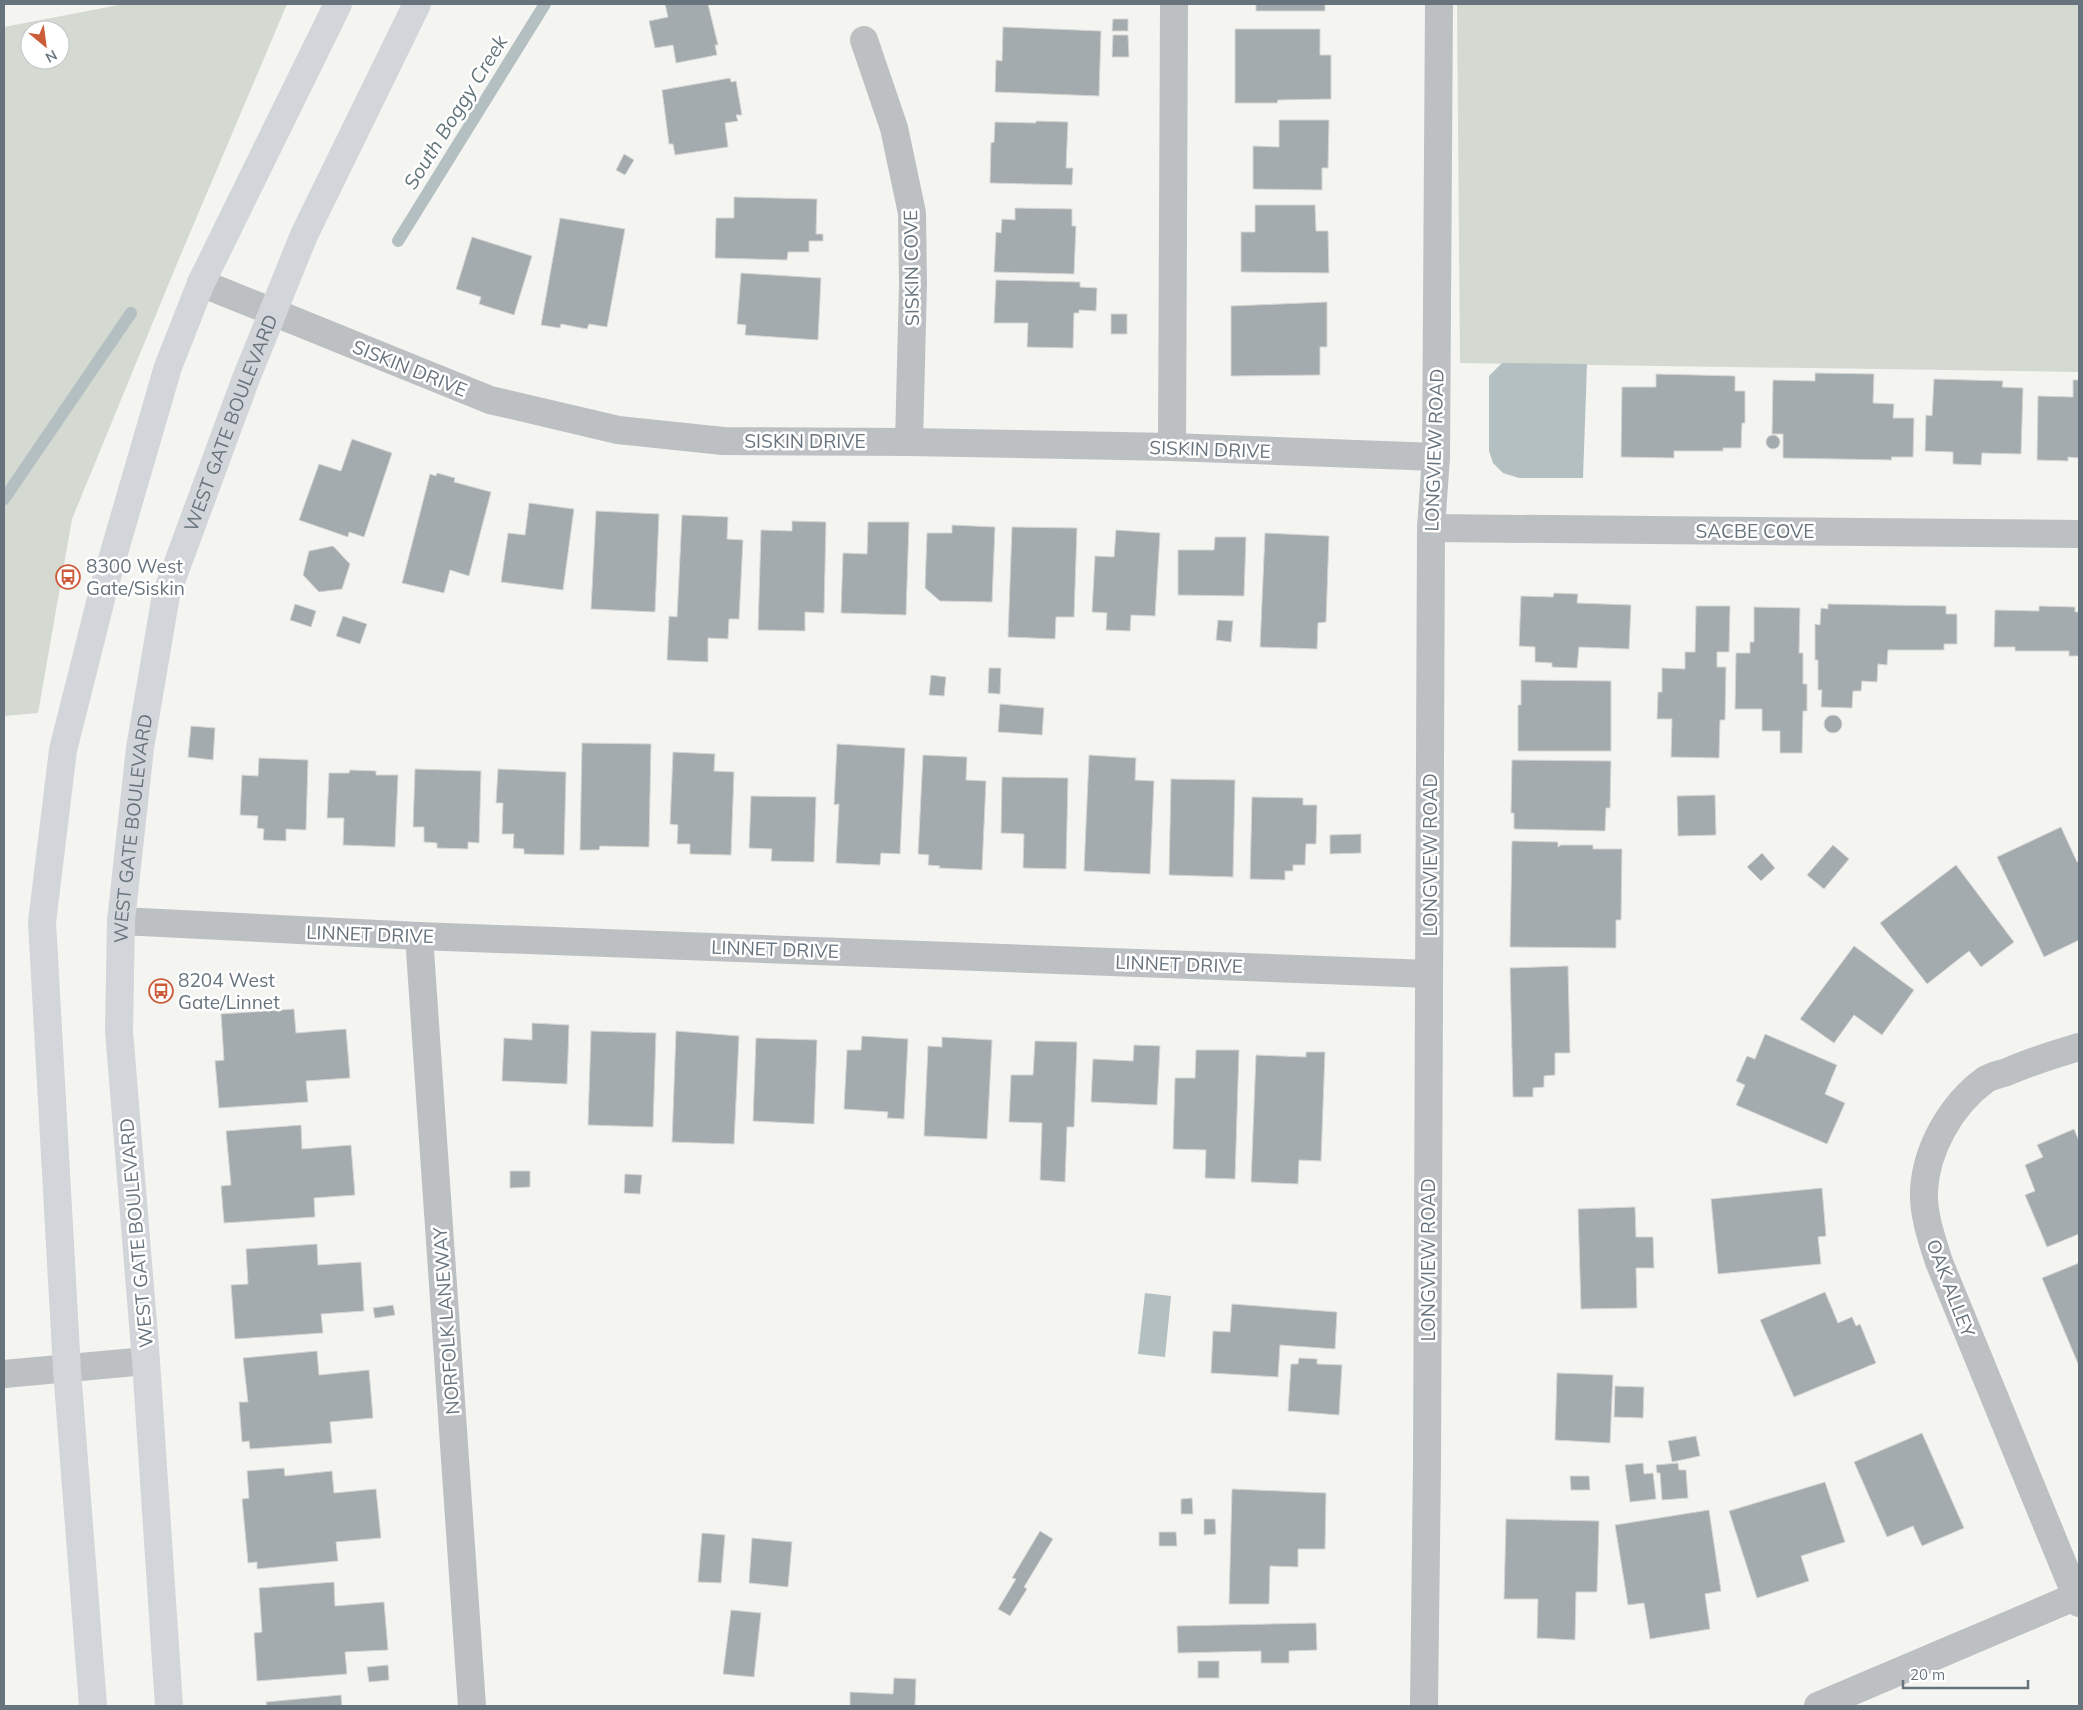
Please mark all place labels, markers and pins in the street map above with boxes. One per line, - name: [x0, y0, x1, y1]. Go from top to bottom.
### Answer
- place label: 8300 West Gate/Siskin: [86, 554, 185, 600]
- bus stop icon: 8300 West Gate/Siskin: [55, 564, 81, 590]
- place label: 8204 West Gate/Linnet: [178, 968, 280, 1014]
- bus stop icon: 8204 West Gate/Linnet: [148, 978, 174, 1004]

